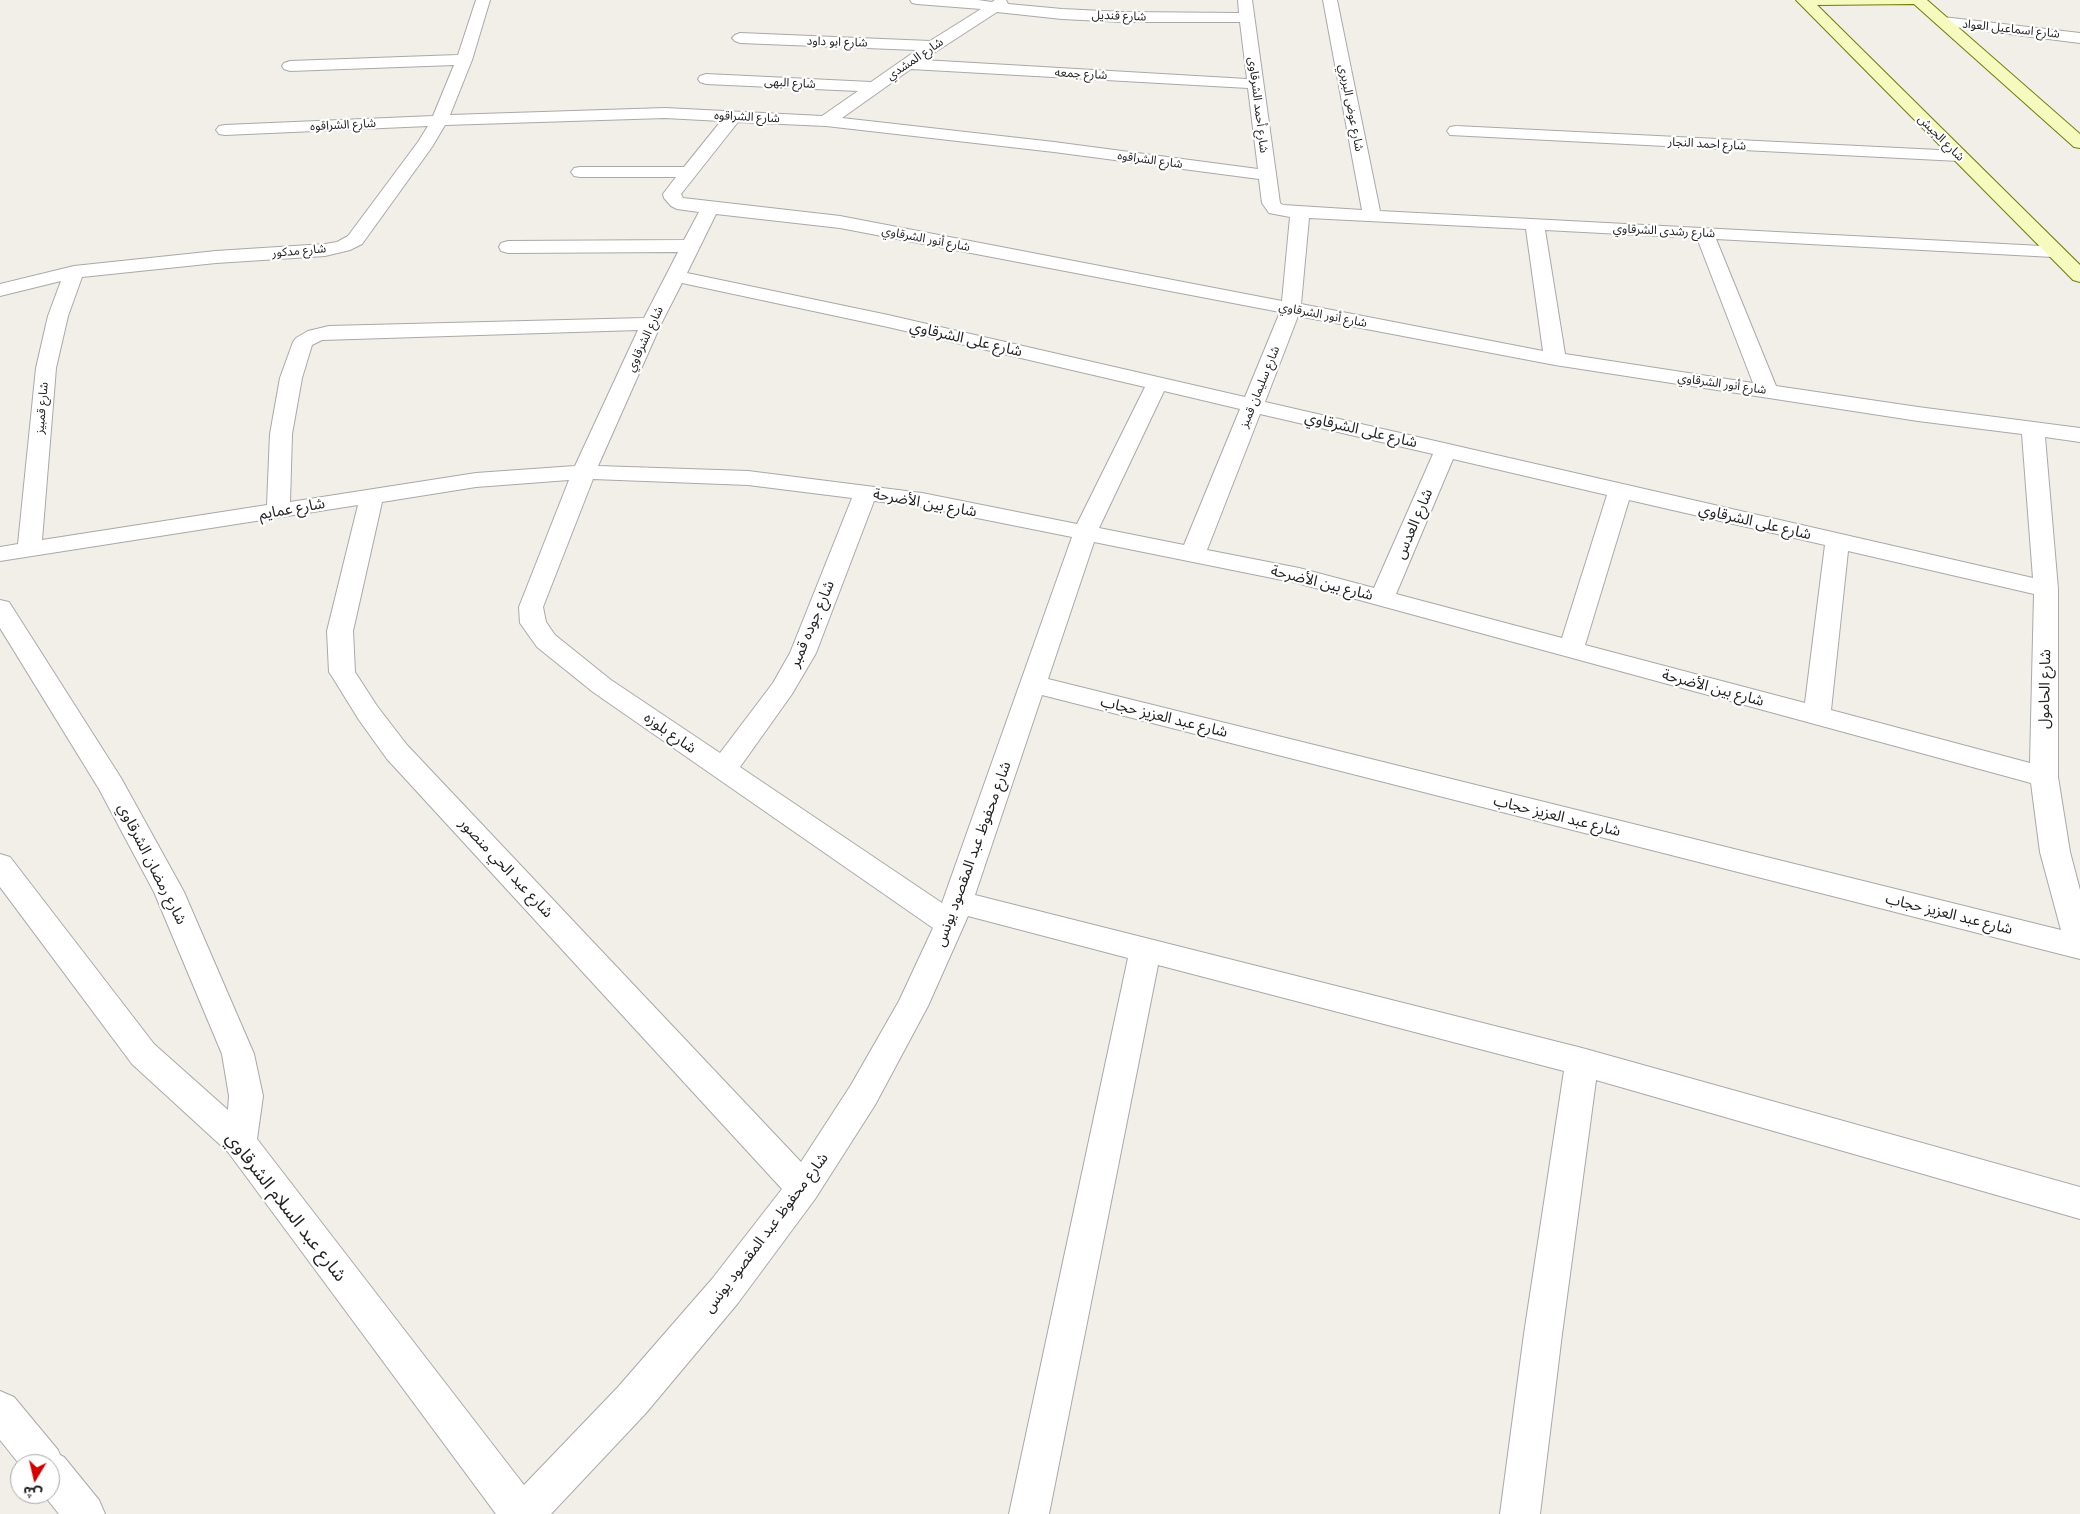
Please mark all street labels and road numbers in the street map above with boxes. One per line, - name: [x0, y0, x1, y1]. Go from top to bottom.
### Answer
- street label: شارع قنديل: [1091, 8, 1147, 24]
- street label: شارع اسماعيل العواد: [1962, 17, 2060, 41]
- street label: شارع ابو داود: [806, 34, 868, 50]
- street label: شارع المشدي: [884, 35, 946, 83]
- street label: شارع أحمد الشرقاوى: [1245, 56, 1271, 154]
- street label: شارع عوض البربري: [1335, 63, 1367, 153]
- street label: شارع جمعه: [1054, 65, 1108, 83]
- street label: شارع البهى: [764, 74, 816, 92]
- street label: شارع الشراقوه: [714, 108, 780, 126]
- street label: شارع الجيش: [1915, 112, 1967, 164]
- street label: شارع الشراقوه: [310, 116, 376, 134]
- street label: شارع احمد النجار: [1667, 135, 1747, 153]
- street label: شارع الشراقوه: [1116, 148, 1184, 172]
- street label: شارع رشدى الشرقاوي: [1613, 221, 1715, 241]
- street label: شارع أنور الشرقاوي: [881, 223, 971, 255]
- street label: شارع مدكور: [271, 241, 327, 261]
- street label: شارع أنور الشرقاوي: [1278, 299, 1368, 331]
- street label: شارع الشرقاوي: [624, 304, 666, 374]
- street label: شارع على الشرقاوي: [908, 317, 1024, 361]
- street label: شارع سليمان قمبز: [1237, 344, 1283, 430]
- street label: شارع أنور الشرقاوي: [1677, 371, 1767, 397]
- street label: شارع قمبيز: [33, 381, 51, 435]
- street label: شارع على الشرقاوي: [1303, 408, 1419, 452]
- street label: شارع بين الأضرحة: [872, 485, 978, 521]
- street label: شارع العدس: [1391, 486, 1437, 562]
- street label: شارع عمايم: [258, 494, 326, 524]
- street label: شارع على الشرقاوي: [1697, 500, 1813, 544]
- street label: شارع بين الأضرحة: [1269, 562, 1375, 604]
- street label: شارع جوده قمبر: [786, 578, 838, 670]
- street label: شارع الحامول: [2035, 649, 2055, 729]
- street label: شارع بين الأضرحة: [1660, 666, 1766, 710]
- street label: شارع عبد العزيز حجاب: [1099, 693, 1229, 741]
- street label: شارع بلوزه: [640, 709, 700, 757]
- street label: شارع محفوظ عبد المقصود يونس: [931, 759, 1015, 949]
- street label: شارع عبد العزيز حجاب: [1492, 792, 1622, 840]
- street label: شارع رمضان الشرقاوي: [114, 800, 190, 928]
- street label: شارع عبد الحي منصور: [455, 815, 557, 921]
- street label: شارع عبد العزيز حجاب: [1884, 890, 2014, 938]
- street label: شارع عبد السلام الشرقاوي: [221, 1128, 351, 1286]
- street label: شارع محفوظ عبد المقصود يونس: [700, 1149, 832, 1317]

